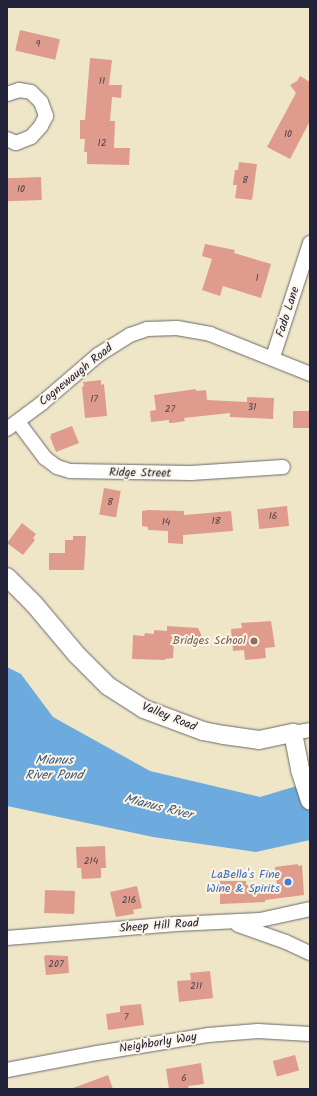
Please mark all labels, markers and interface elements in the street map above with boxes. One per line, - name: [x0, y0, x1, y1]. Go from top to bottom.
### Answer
- house number: 9: [36, 39, 40, 51]
- house number: 11: [99, 76, 105, 88]
- house number: 10: [284, 129, 292, 141]
- house number: 12: [98, 138, 106, 150]
- house number: 8: [242, 175, 248, 187]
- house number: 10: [17, 184, 25, 196]
- house number: 1: [255, 273, 259, 285]
- street label: Fado Lane: [273, 285, 303, 339]
- street label: Cognewaugh Road: [36, 341, 116, 409]
- house number: 17: [90, 394, 98, 406]
- house number: 31: [248, 402, 256, 414]
- house number: 27: [165, 404, 175, 416]
- street label: Ridge Street: [109, 465, 171, 481]
- house number: 8: [107, 497, 113, 509]
- house number: 16: [269, 511, 277, 523]
- house number: 18: [211, 516, 221, 528]
- house number: 14: [162, 517, 170, 529]
- place label: Bridges School: [173, 634, 246, 648]
- marker: Bridges School: [249, 636, 259, 646]
- street label: Valley Road: [140, 699, 198, 735]
- water label: Mianus River Pond: [25, 754, 83, 785]
- water label: Mianus River: [122, 792, 194, 824]
- house number: 214: [84, 856, 98, 868]
- place label: LaBella's Fine Wine & Spirits: [206, 868, 280, 896]
- marker: LaBella's Fine Wine & Spirits: [283, 877, 293, 887]
- house number: 216: [122, 895, 136, 907]
- street label: Sheep Hill Road: [119, 916, 199, 936]
- house number: 207: [48, 959, 64, 971]
- house number: 211: [190, 981, 202, 993]
- house number: 7: [124, 1012, 128, 1024]
- street label: Neighborly Way: [118, 1030, 198, 1056]
- house number: 6: [181, 1073, 187, 1085]

